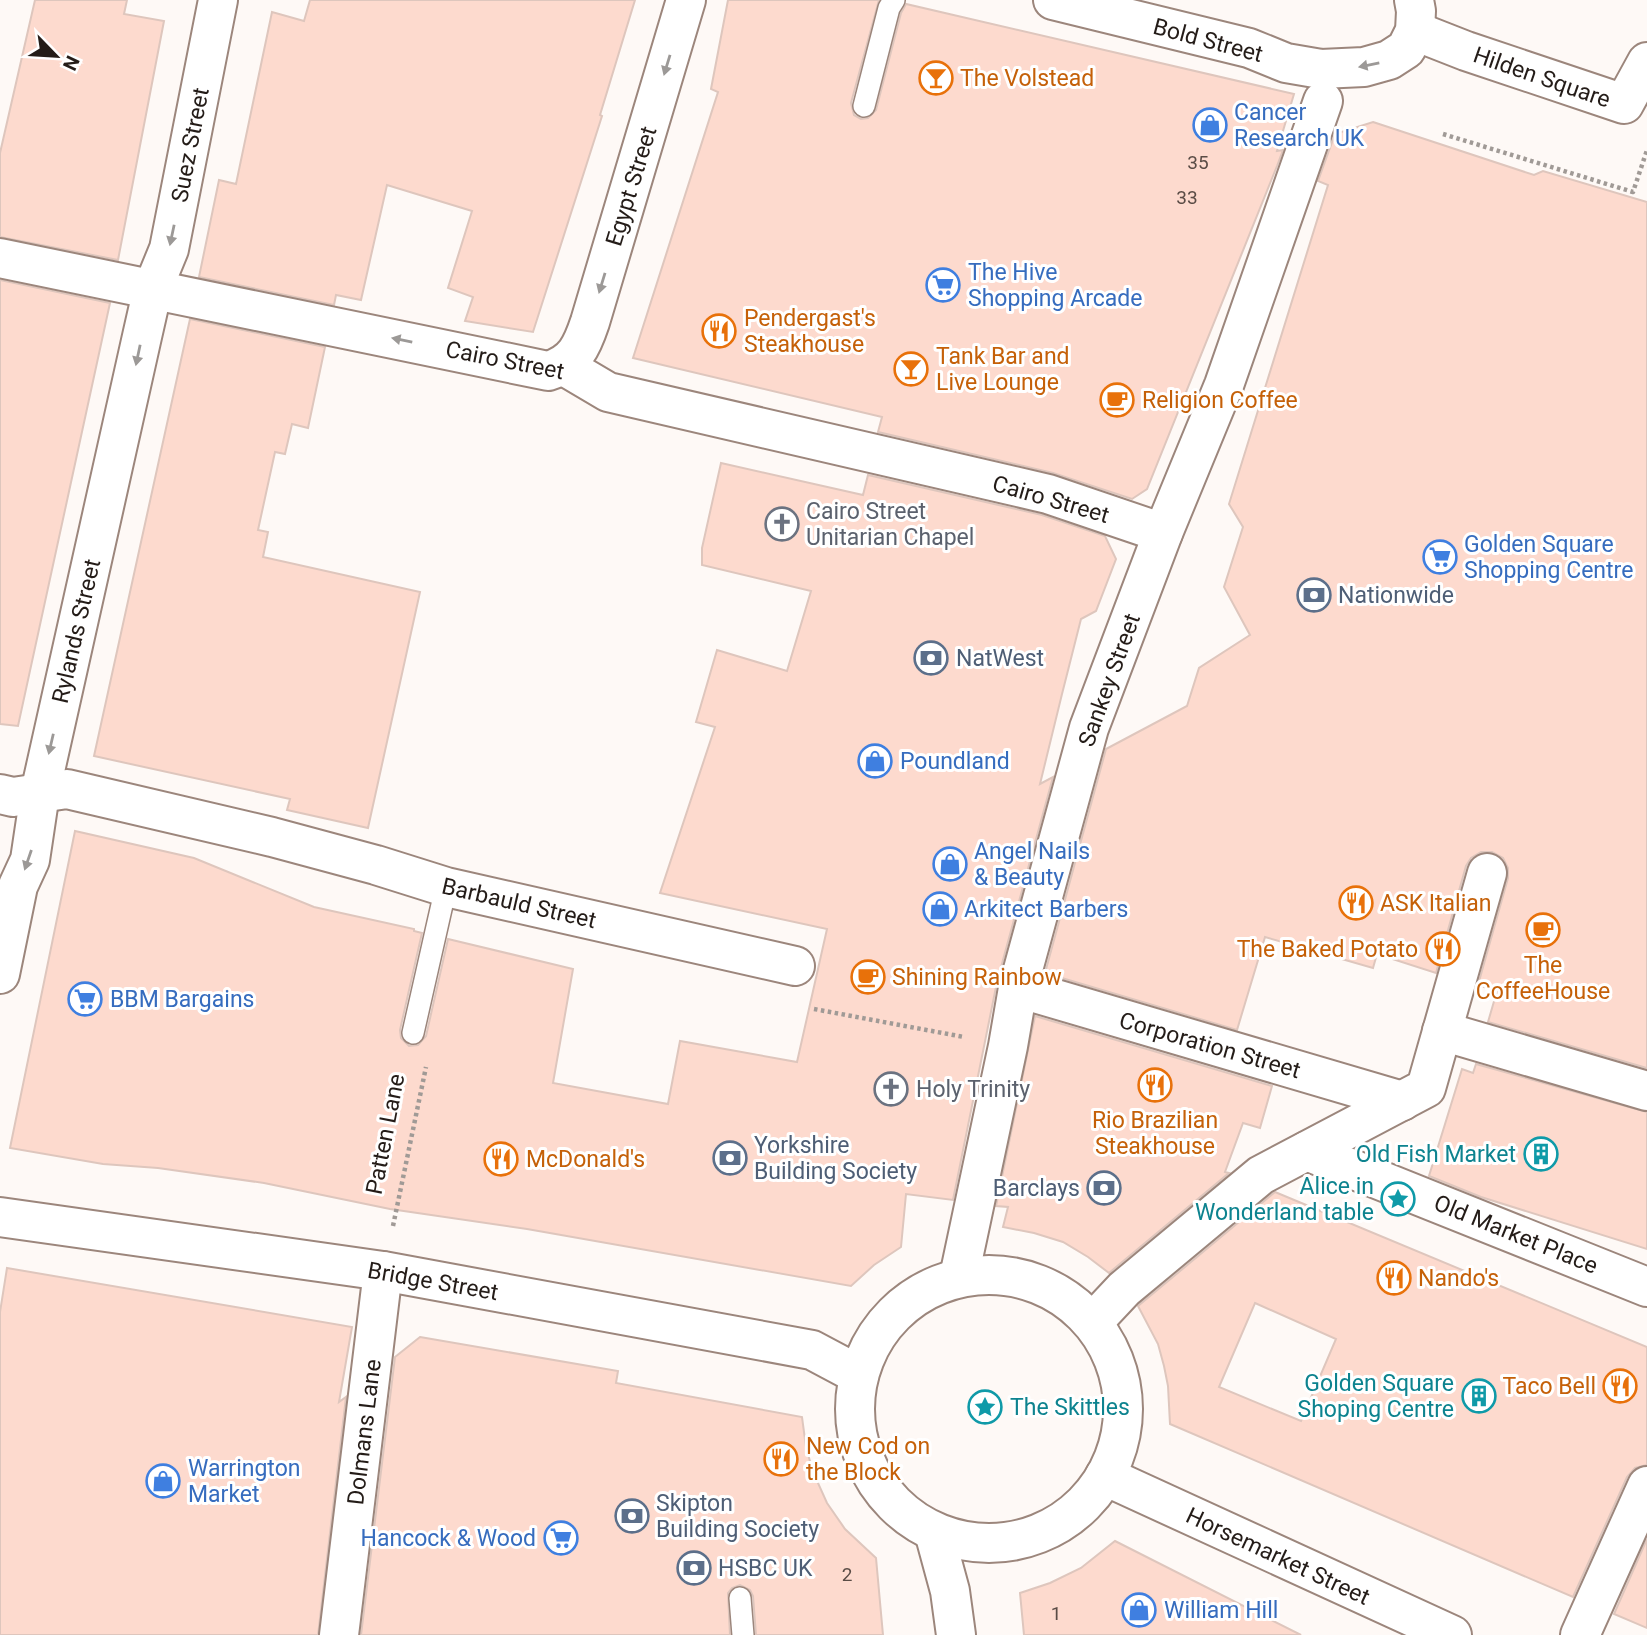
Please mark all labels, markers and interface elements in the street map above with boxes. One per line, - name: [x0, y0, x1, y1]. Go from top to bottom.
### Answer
- street label: Bold Street: [1150, 13, 1266, 68]
- north arrow: [21, 21, 91, 91]
- street label: Hilden Square: [1470, 41, 1614, 113]
- text: N: [58, 52, 84, 74]
- one-way arrow: [661, 55, 671, 76]
- bar icon: The Volstead: [917, 59, 955, 97]
- one-way arrow: [1358, 59, 1380, 70]
- place label: The Volstead: [960, 65, 1094, 92]
- street label: Suez Street: [166, 85, 215, 205]
- place label: Cancer Research UK: [1234, 99, 1365, 152]
- shop icon: Cancer Research UK: [1191, 106, 1229, 144]
- street label: Egypt Street: [601, 123, 662, 249]
- house number: 35: [1187, 151, 1209, 174]
- house number: 33: [1176, 186, 1198, 209]
- one-way arrow: [166, 224, 177, 246]
- place label: The Hive Shopping Arcade: [968, 259, 1143, 312]
- supermarket icon: The Hive Shopping Arcade: [924, 266, 962, 304]
- one-way arrow: [596, 273, 606, 294]
- place label: Pendergast's Steakhouse: [744, 305, 876, 358]
- restaurant icon: Pendergast's Steakhouse: [700, 312, 738, 350]
- one-way arrow: [391, 334, 413, 345]
- street label: Cairo Street: [443, 336, 566, 385]
- place label: Tank Bar and Live Lounge: [936, 343, 1070, 396]
- one-way arrow: [132, 344, 143, 366]
- bar icon: Tank Bar and Live Lounge: [892, 350, 930, 388]
- cafe icon: Religion Coffee: [1098, 381, 1136, 419]
- place label: Religion Coffee: [1142, 387, 1298, 414]
- street label: Cairo Street: [989, 470, 1112, 529]
- place label: Cairo Street Unitarian Chapel: [806, 498, 974, 551]
- church icon: Cairo Street Unitarian Chapel: [763, 505, 801, 543]
- place label: Golden Square Shopping Centre: [1464, 531, 1633, 584]
- supermarket icon: Golden Square Shopping Centre: [1421, 538, 1459, 576]
- street label: Rylands Street: [47, 556, 106, 706]
- bank icon: Nationwide: [1295, 576, 1333, 614]
- place label: Nationwide: [1338, 582, 1454, 609]
- street label: Sankey Street: [1073, 610, 1146, 750]
- bank icon: NatWest: [912, 639, 950, 677]
- place label: NatWest: [956, 645, 1044, 672]
- one-way arrow: [45, 733, 56, 755]
- shop icon: Poundland: [856, 742, 894, 780]
- place label: Poundland: [900, 748, 1010, 775]
- place label: Angel Nails & Beauty: [974, 838, 1090, 891]
- shop icon: Angel Nails & Beauty: [931, 845, 969, 883]
- one-way arrow: [22, 850, 33, 871]
- street label: Barbauld Street: [439, 873, 599, 934]
- restaurant icon: ASK Italian: [1337, 884, 1375, 922]
- shop icon: Arkitect Barbers: [921, 890, 959, 928]
- place label: ASK Italian: [1380, 890, 1492, 917]
- place label: Arkitect Barbers: [964, 896, 1128, 923]
- cafe icon: The CoffeeHouse: [1524, 911, 1562, 949]
- restaurant icon: The Baked Potato: [1424, 930, 1462, 968]
- place label: The Baked Potato: [1237, 936, 1418, 963]
- place label: The CoffeeHouse: [1476, 952, 1610, 1005]
- cafe icon: Shining Rainbow: [849, 958, 887, 996]
- place label: Shining Rainbow: [892, 964, 1062, 991]
- supermarket icon: BBM Bargains: [66, 980, 104, 1018]
- place label: BBM Bargains: [110, 986, 254, 1013]
- street label: Corporation Street: [1116, 1007, 1304, 1084]
- restaurant icon: Rio Brazilian Steakhouse: [1136, 1066, 1174, 1104]
- church icon: Holy Trinity: [872, 1070, 910, 1108]
- street label: Patten Lane: [361, 1071, 410, 1197]
- place label: Holy Trinity: [916, 1076, 1030, 1103]
- place label: Rio Brazilian Steakhouse: [1092, 1107, 1218, 1160]
- place label: Yorkshire Building Society: [754, 1132, 917, 1185]
- building icon: Old Fish Market: [1522, 1135, 1560, 1173]
- bank icon: Yorkshire Building Society: [711, 1139, 749, 1177]
- restaurant icon: McDonald's: [482, 1140, 520, 1178]
- place label: Old Fish Market: [1356, 1141, 1516, 1168]
- place label: McDonald's: [526, 1146, 645, 1173]
- bank icon: Barclays: [1085, 1169, 1123, 1207]
- place label: Alice in Wonderland table: [1195, 1173, 1374, 1226]
- place label: Barclays: [993, 1175, 1080, 1202]
- place icon: Alice in Wonderland table: [1379, 1180, 1417, 1218]
- street label: Old Market Place: [1430, 1189, 1602, 1280]
- street label: Bridge Street: [365, 1257, 500, 1306]
- restaurant icon: Nando's: [1375, 1259, 1413, 1297]
- place label: Nando's: [1418, 1265, 1499, 1292]
- street label: Dolmans Lane: [342, 1358, 387, 1506]
- restaurant icon: Taco Bell: [1601, 1367, 1639, 1405]
- place label: Golden Square Shoping Centre: [1298, 1370, 1454, 1423]
- place label: Taco Bell: [1502, 1373, 1596, 1400]
- building icon: Golden Square Shoping Centre: [1460, 1377, 1498, 1415]
- place icon: The Skittles: [966, 1388, 1004, 1426]
- place label: The Skittles: [1010, 1394, 1130, 1421]
- place label: New Cod on the Block: [806, 1433, 930, 1486]
- restaurant icon: New Cod on the Block: [762, 1440, 800, 1478]
- place label: Warrington Market: [188, 1455, 300, 1508]
- shop icon: Warrington Market: [144, 1462, 182, 1500]
- place label: Skipton Building Society: [656, 1490, 819, 1543]
- bank icon: Skipton Building Society: [613, 1497, 651, 1535]
- street label: Horsemarket Street: [1182, 1502, 1374, 1611]
- supermarket icon: Hancock & Wood: [542, 1519, 580, 1557]
- place label: Hancock & Wood: [361, 1525, 536, 1552]
- bank icon: HSBC UK: [675, 1549, 713, 1587]
- place label: HSBC UK: [718, 1555, 813, 1582]
- house number: 2: [842, 1563, 852, 1586]
- shop icon: William Hill: [1120, 1591, 1158, 1629]
- place label: William Hill: [1164, 1597, 1278, 1624]
- house number: 1: [1051, 1602, 1061, 1625]

